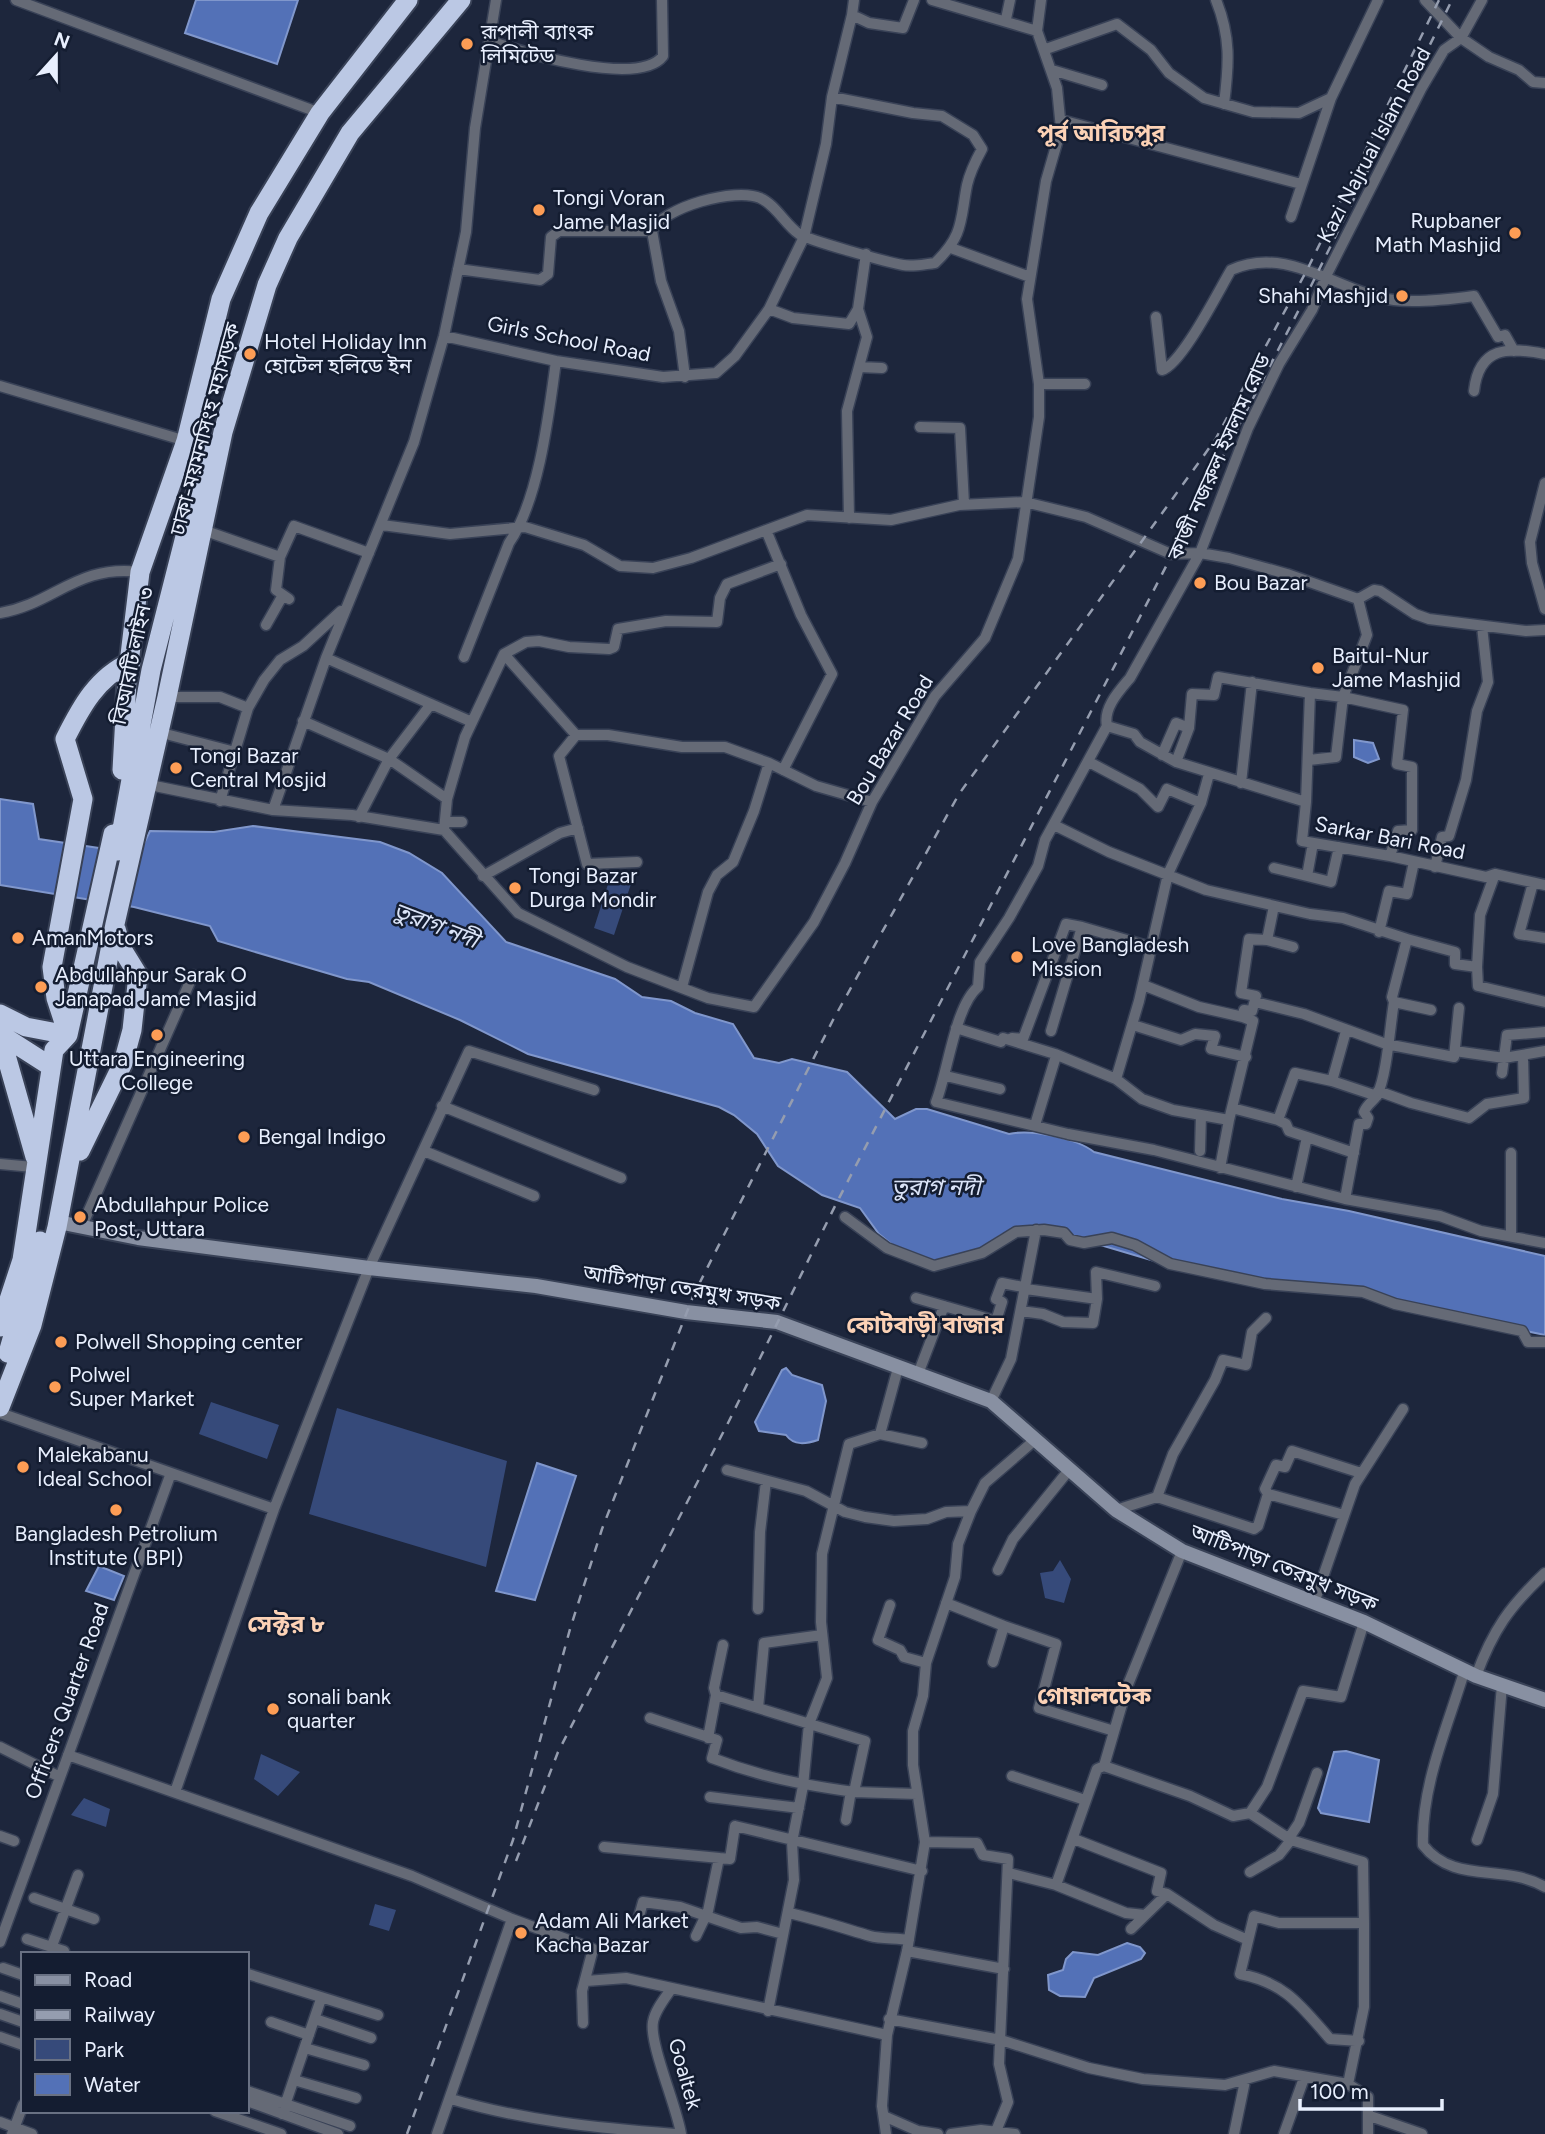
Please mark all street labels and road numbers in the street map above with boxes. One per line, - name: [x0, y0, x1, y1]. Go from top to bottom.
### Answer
- street label: Kazi Najrual Islam Road: [1311, 43, 1436, 247]
- street label: Girls School Road: [485, 310, 653, 367]
- street label: ঢাকা-ময়মনসিংহ মহাসড়ক: [164, 319, 245, 539]
- street label: কাজী নজরুল ইসলাম রোড: [1161, 349, 1276, 565]
- street label: বিআরটি লাইন ৩: [106, 585, 159, 728]
- street label: Bou Bazar Road: [841, 670, 938, 809]
- street label: Sarkar Bari Road: [1313, 811, 1467, 864]
- street label: আটিপাড়া তেরমুখ সড়ক: [581, 1259, 784, 1316]
- street label: আটিপাড়া তেরমুখ সড়ক: [1186, 1518, 1382, 1617]
- street label: Officers Quarter Road: [19, 1599, 114, 1803]
- street label: Goaltek: [663, 2035, 708, 2113]

